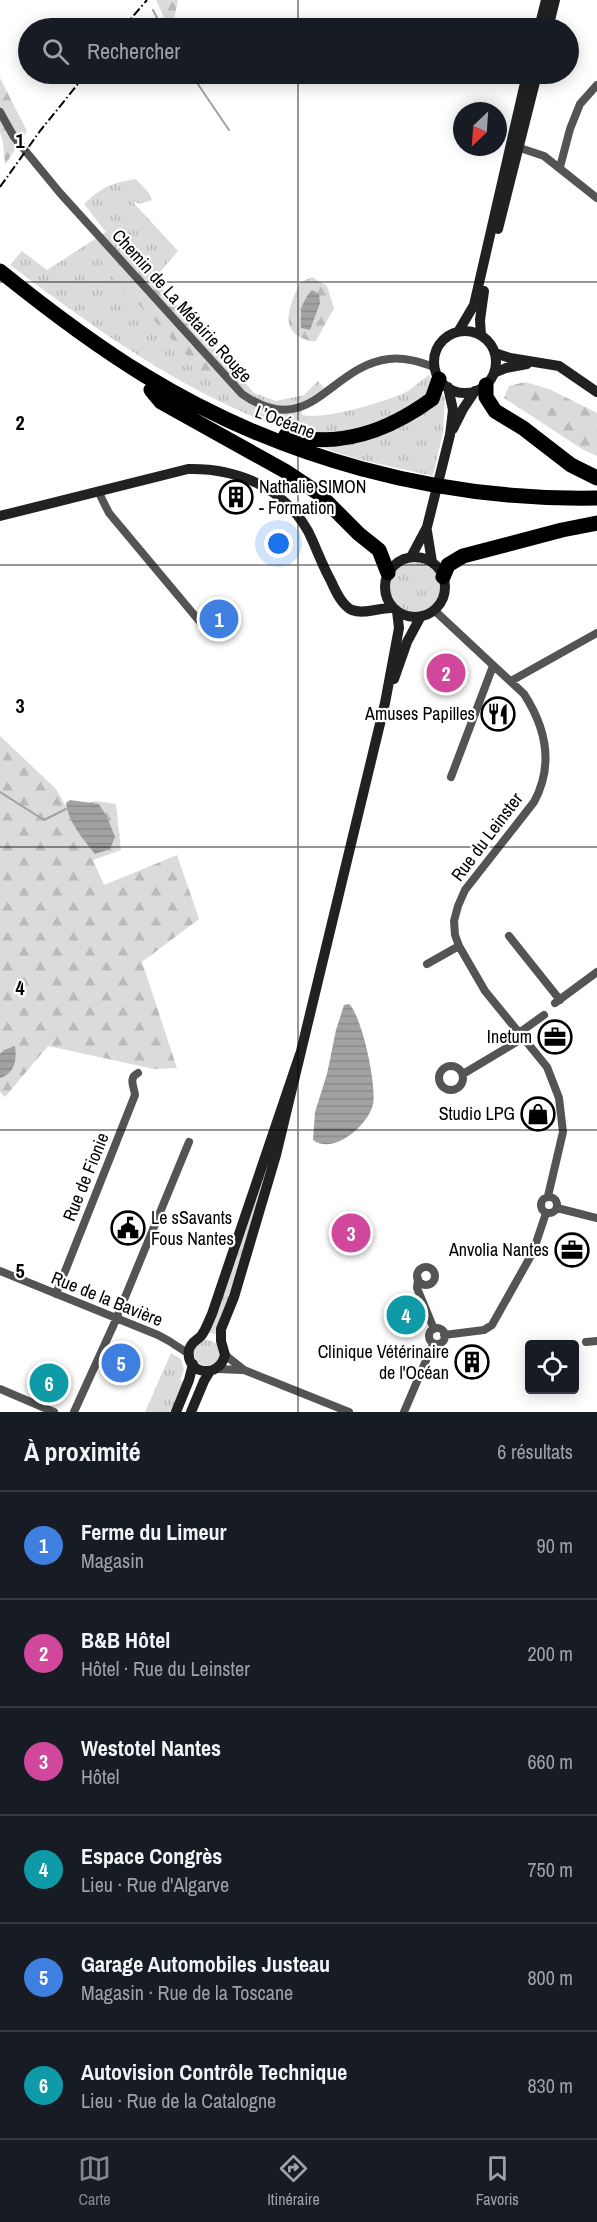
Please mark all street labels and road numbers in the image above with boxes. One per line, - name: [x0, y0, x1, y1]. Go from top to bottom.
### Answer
- street label: Chemin de La Métairie Rouge: [107, 224, 258, 388]
- street label: L’Océane: [252, 399, 319, 444]
- street label: Rue du Leinster: [445, 787, 528, 886]
- street label: Rue de Fionie: [56, 1129, 115, 1225]
- street label: Rue de la Bavière: [48, 1265, 167, 1332]

